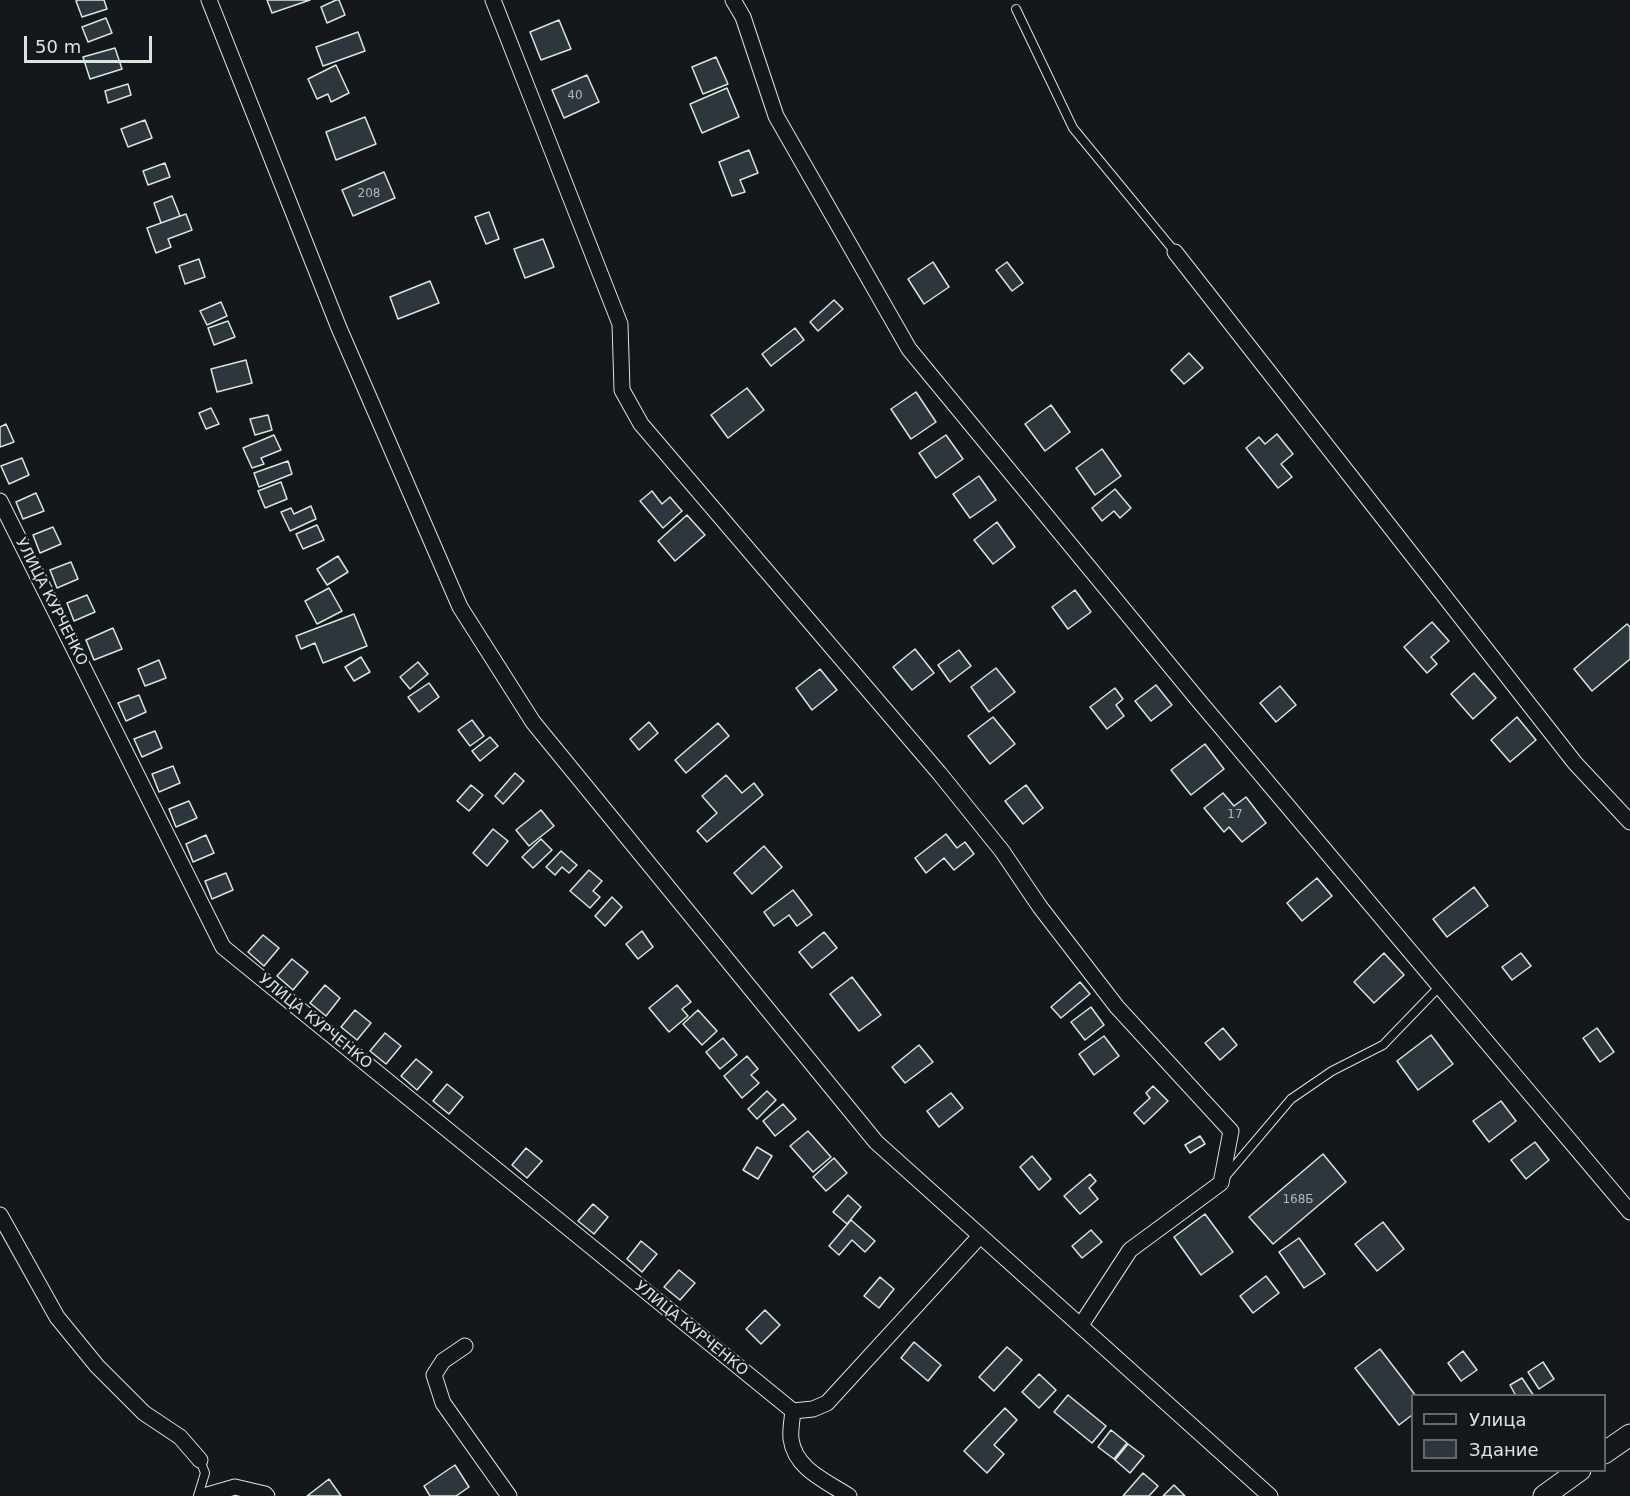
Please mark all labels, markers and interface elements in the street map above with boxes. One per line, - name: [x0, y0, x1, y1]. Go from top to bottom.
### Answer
- scale bar: [27, 24, 154, 62]
- text: 50 m: [35, 36, 81, 57]
- house number: 40: [567, 89, 583, 103]
- house number: 208: [358, 187, 380, 201]
- street label: УЛИЦА КУРЧЕНКО: [11, 535, 91, 669]
- house number: 17: [1227, 808, 1243, 822]
- street label: УЛИЦА КУРЧЕНКО: [255, 971, 375, 1073]
- house number: 168Б: [1282, 1193, 1314, 1207]
- street label: УЛИЦА КУРЧЕНКО: [631, 1278, 751, 1380]
- legend: [1411, 1394, 1606, 1472]
- text: Улица: [1469, 1409, 1526, 1430]
- text: Здание: [1469, 1439, 1539, 1460]

